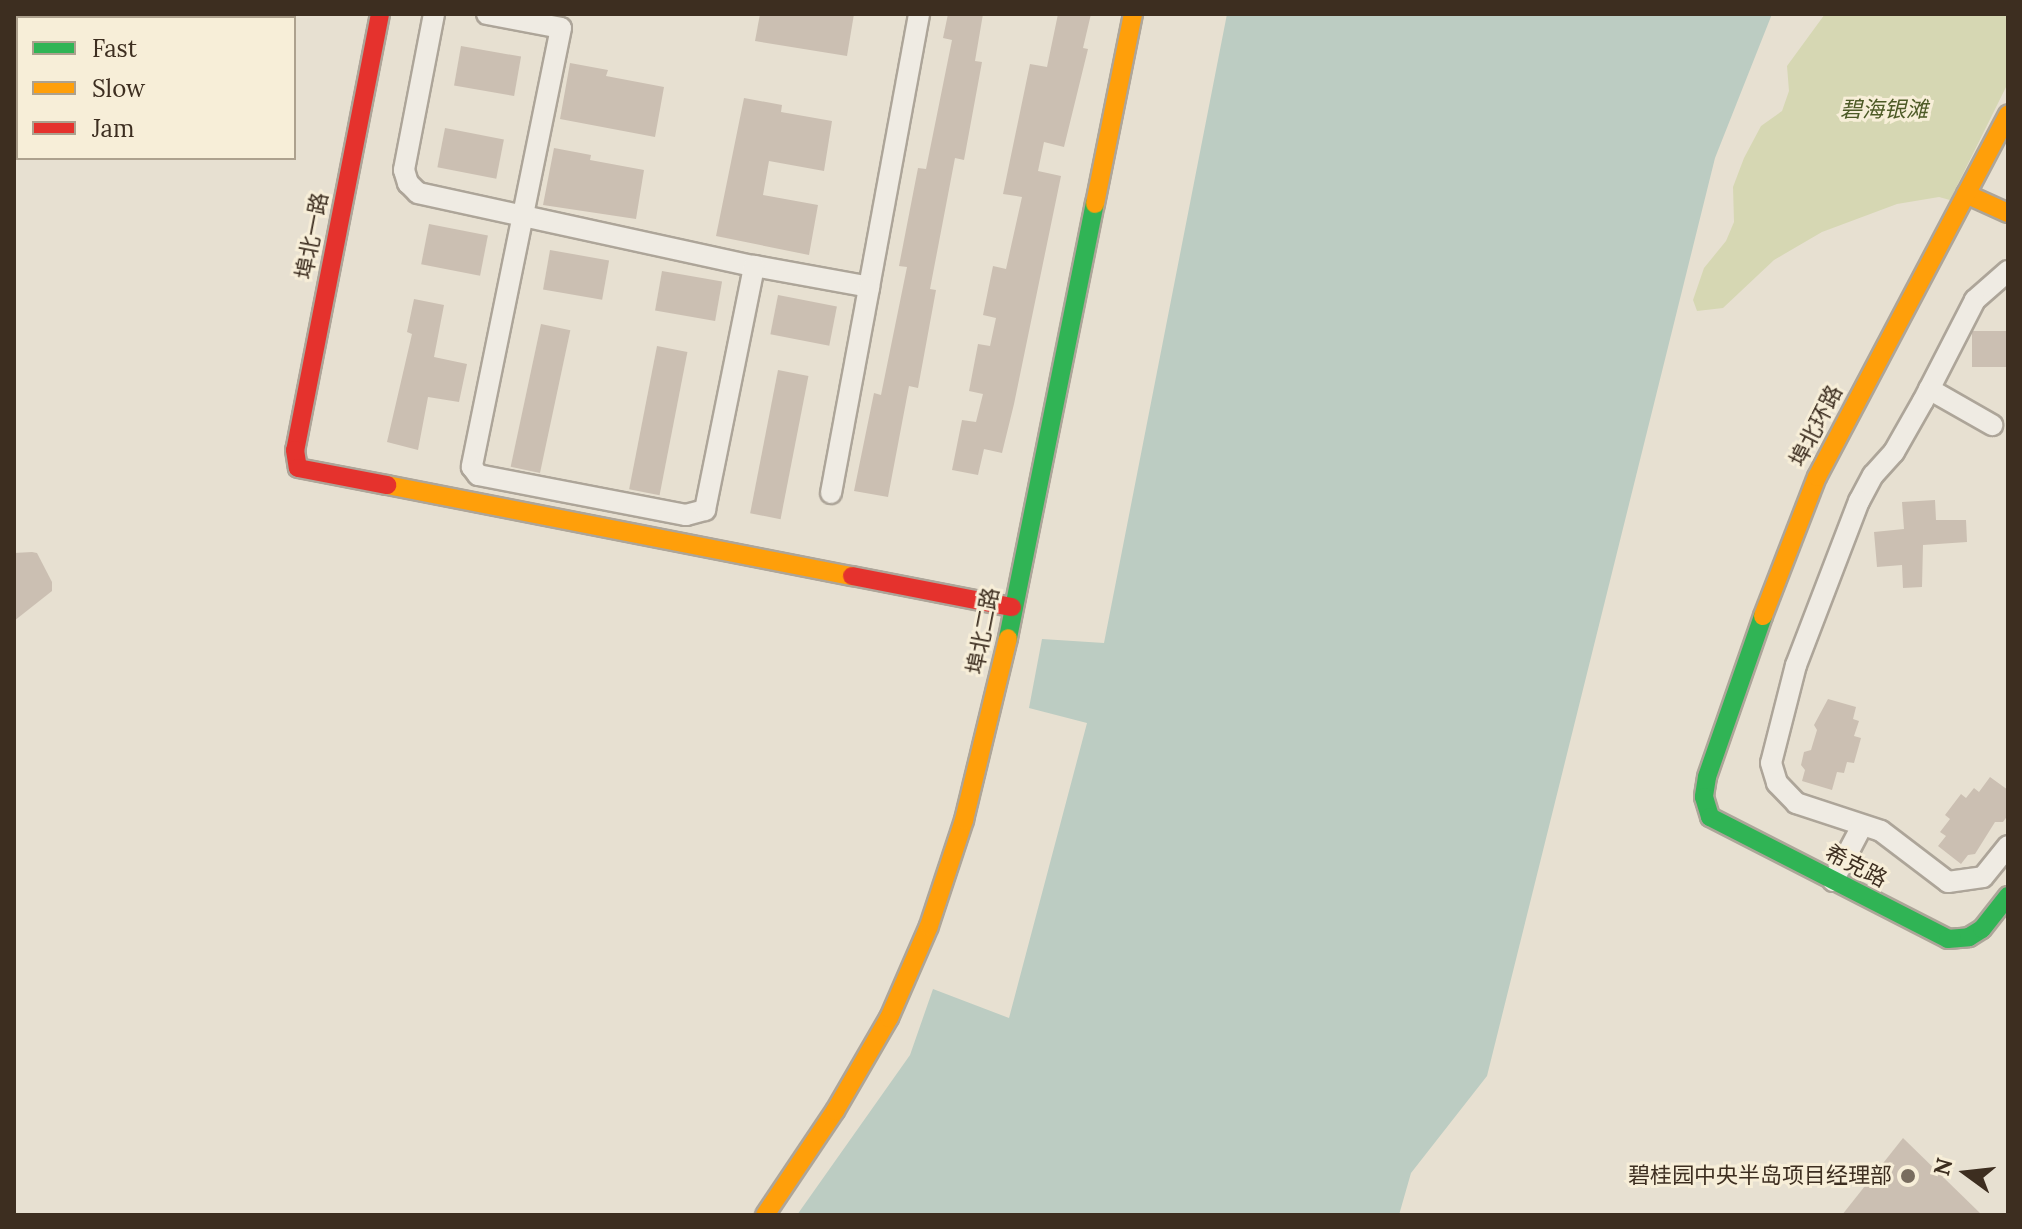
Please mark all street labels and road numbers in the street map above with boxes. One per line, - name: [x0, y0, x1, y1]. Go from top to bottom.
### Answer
- street label: 埠北一路: [291, 190, 333, 282]
- street label: 埠北环路: [1784, 381, 1848, 471]
- street label: 埠北二路: [962, 585, 1004, 677]
- street label: 希克路: [1821, 839, 1891, 893]

